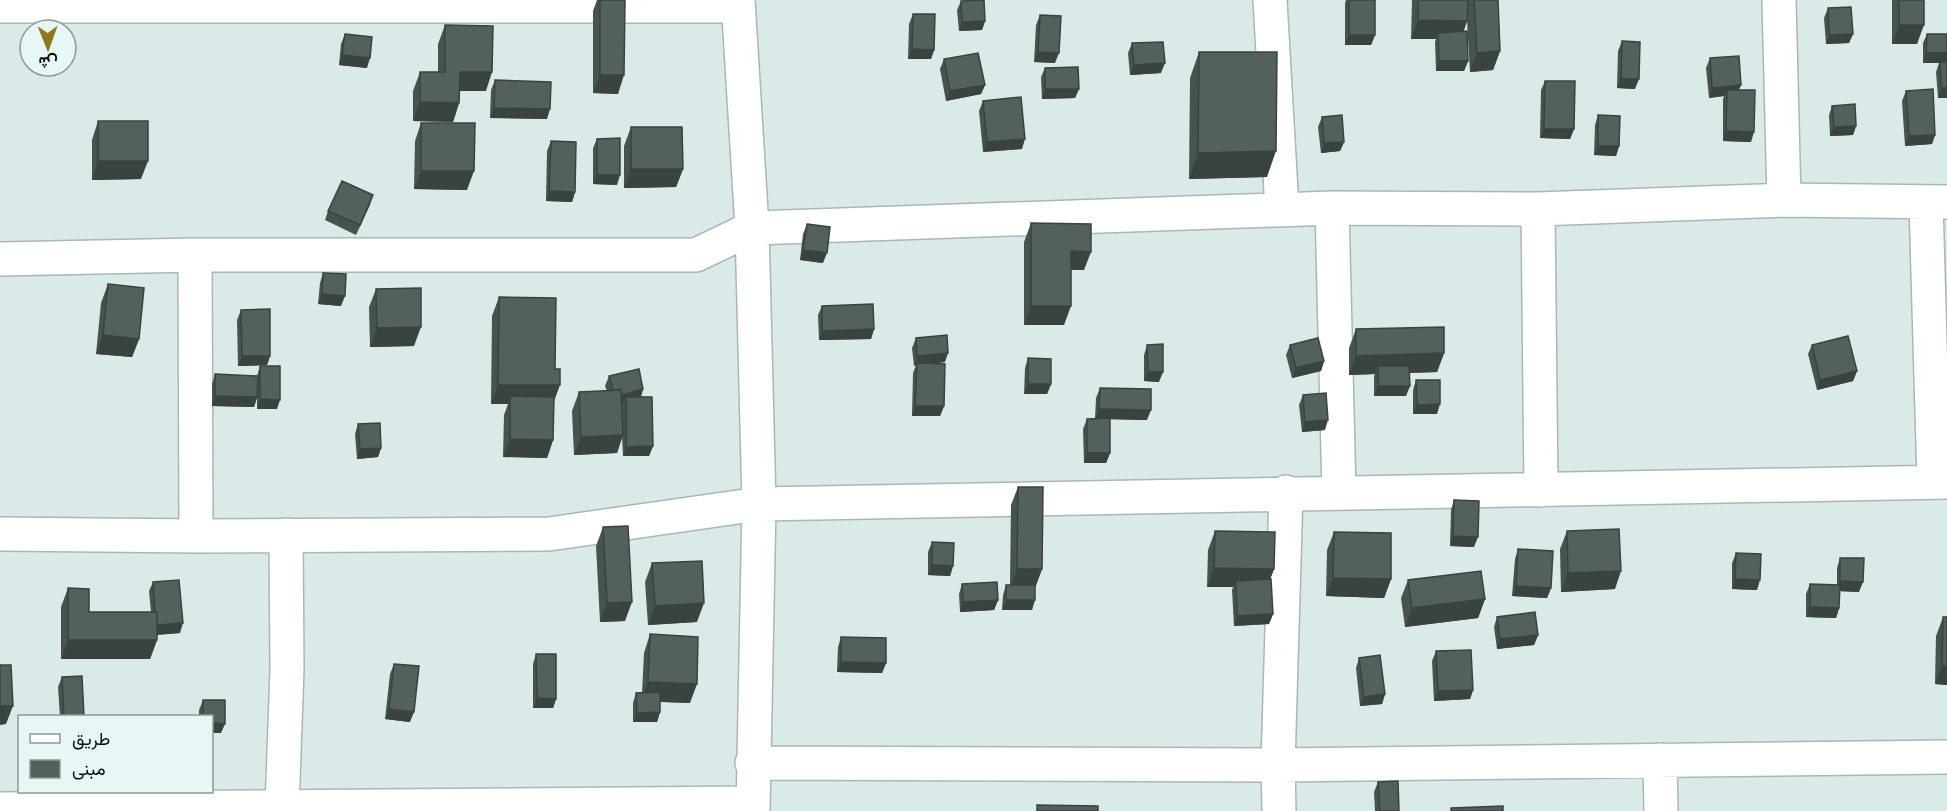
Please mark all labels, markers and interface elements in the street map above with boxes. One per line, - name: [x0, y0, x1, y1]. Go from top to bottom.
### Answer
- north arrow: [18, 18, 78, 78]
- text: ش: [38, 52, 58, 74]
- legend: [18, 715, 213, 793]
- text: طريق: [72, 726, 110, 751]
- text: مبنى: [72, 756, 106, 781]

